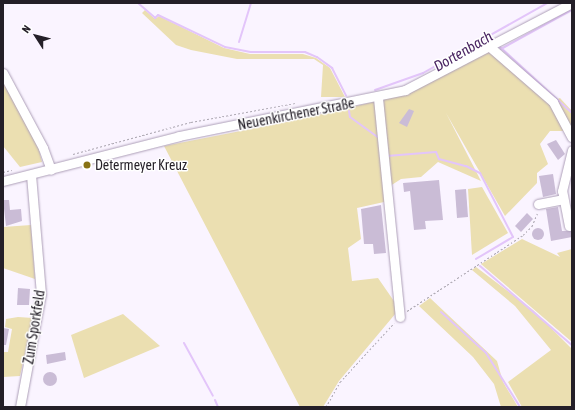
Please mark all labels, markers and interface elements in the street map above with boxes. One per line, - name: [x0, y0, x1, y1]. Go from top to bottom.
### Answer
- north arrow: [16, 16, 56, 56]
- text: N: [20, 23, 33, 35]
- water label: Dortenbach: [430, 27, 496, 75]
- street label: Neuenkirchener Straße: [236, 94, 356, 134]
- place label: Determeyer Kreuz: [95, 157, 187, 173]
- marker: Determeyer Kreuz: [82, 160, 92, 170]
- street label: Zum Sporkfeld: [20, 289, 48, 365]

